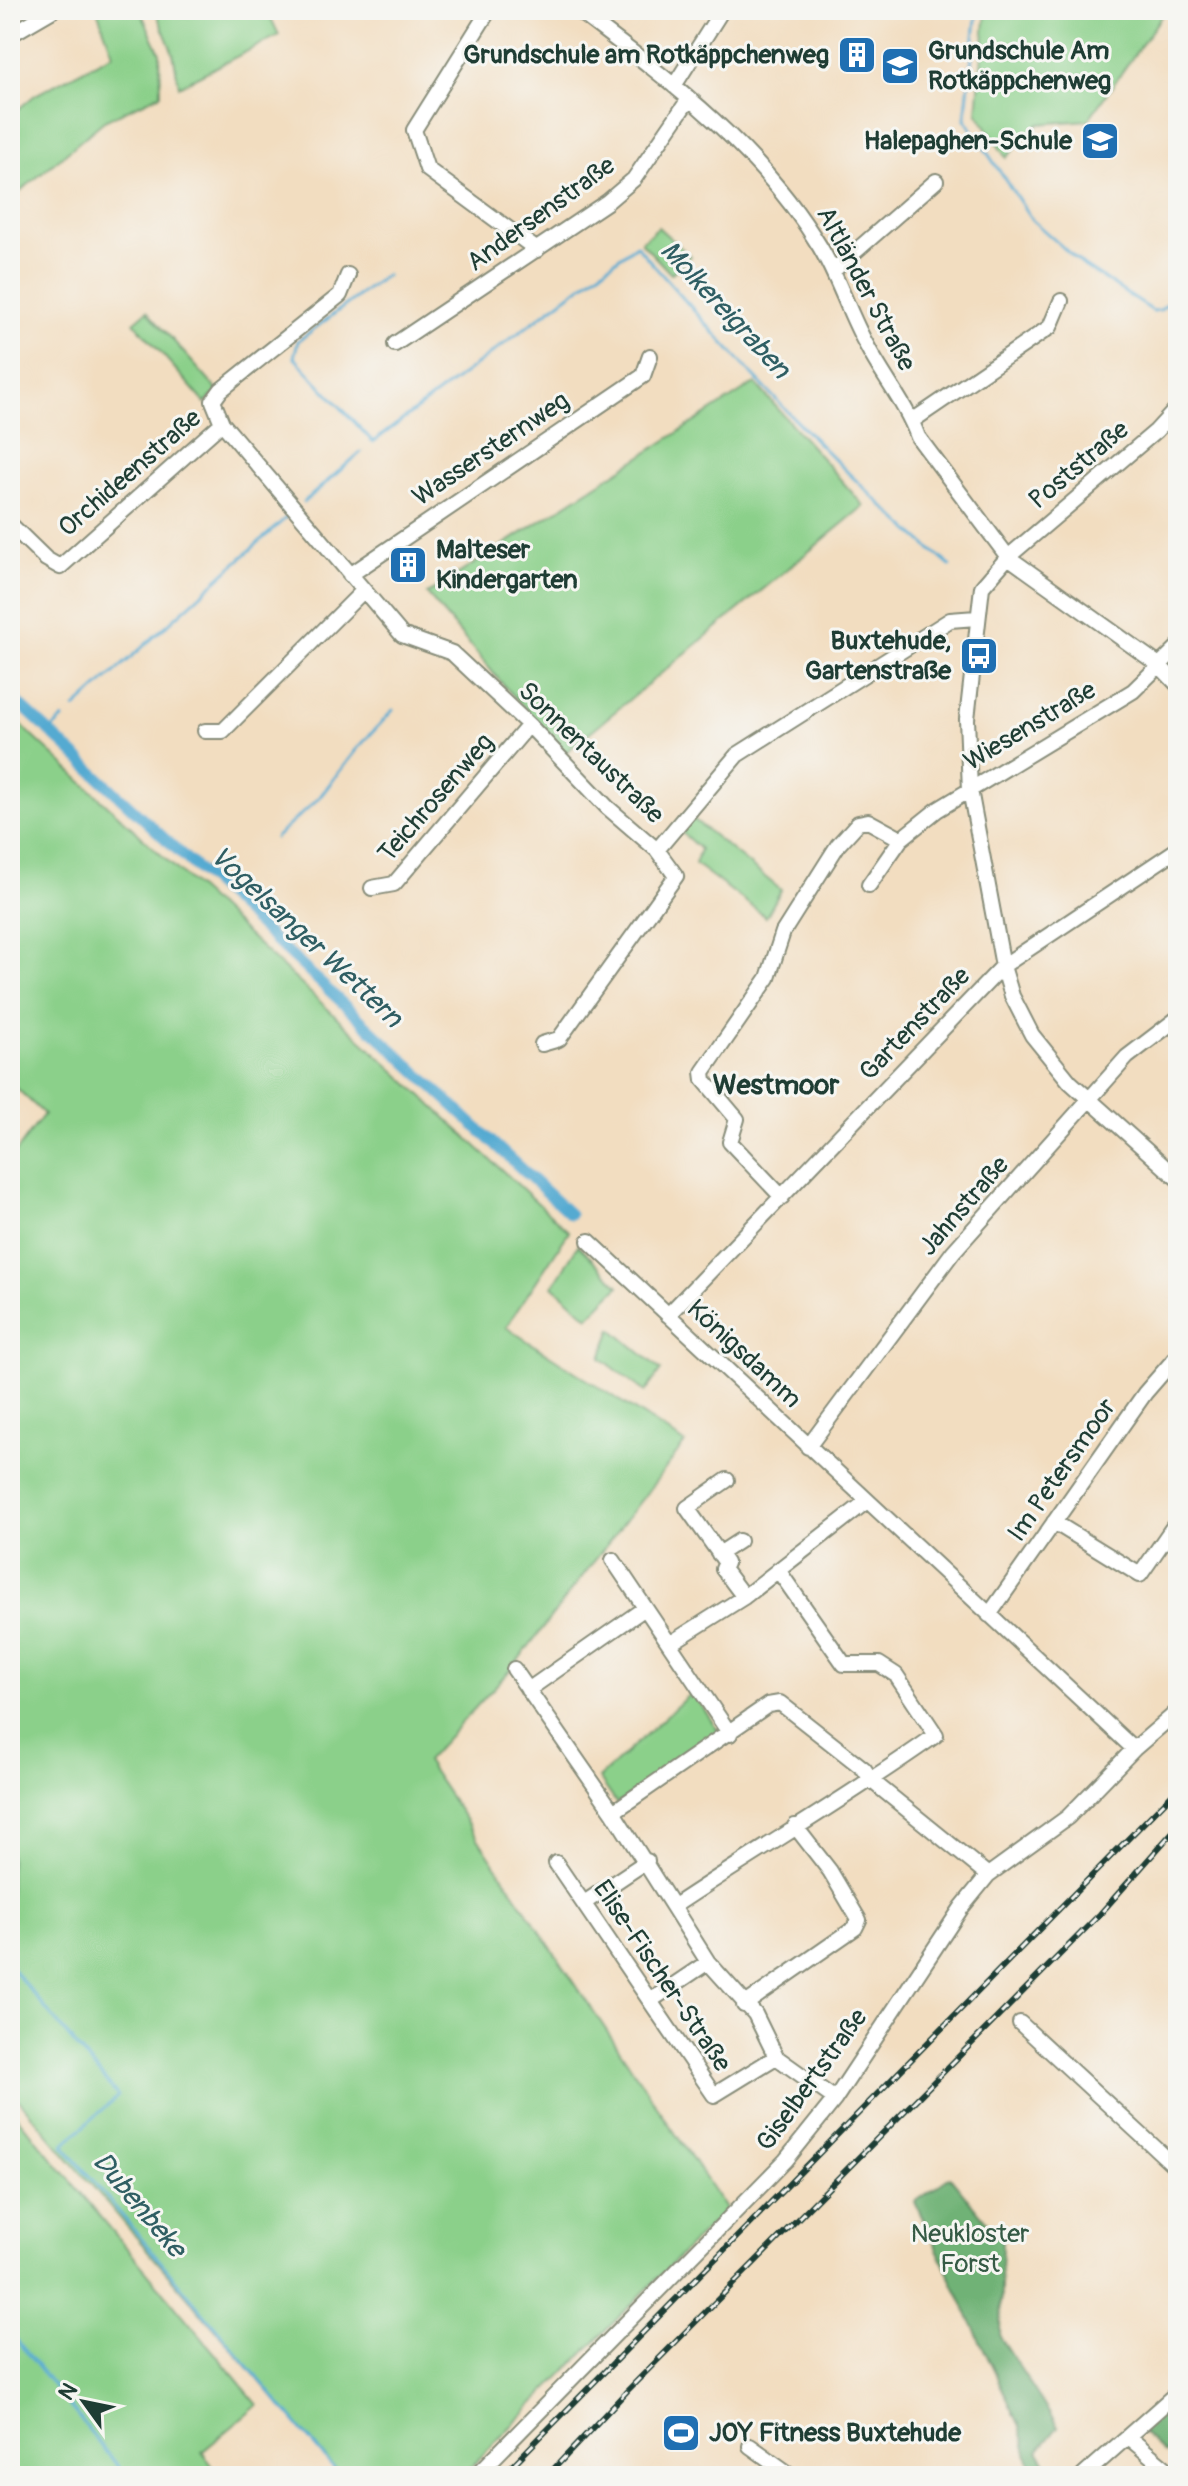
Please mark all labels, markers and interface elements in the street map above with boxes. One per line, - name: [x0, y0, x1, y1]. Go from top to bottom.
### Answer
- building icon: Grundschule am Rotkäppchenweg: [836, 34, 878, 76]
- place label: Grundschule Am Rotkäppchenweg: [928, 35, 1111, 97]
- place label: Grundschule am Rotkäppchenweg: [463, 39, 829, 71]
- school or university icon: Grundschule Am Rotkäppchenweg: [879, 45, 921, 87]
- school or university icon: Halepaghen-Schule: [1079, 120, 1121, 162]
- place label: Halepaghen-Schule: [864, 125, 1073, 157]
- street label: Andersenstraße: [461, 149, 621, 278]
- street label: Altländer Straße: [809, 201, 923, 377]
- water label: Molkereigraben: [652, 234, 798, 387]
- street label: Wassersternweg: [407, 385, 575, 513]
- street label: Orchideenstraße: [52, 402, 208, 544]
- street label: Poststraße: [1022, 414, 1136, 516]
- place label: Malteser Kindergarten: [436, 534, 578, 596]
- building icon: Malteser Kindergarten: [387, 544, 429, 586]
- place label: Buxtehude, Gartenstraße: [805, 625, 952, 687]
- bus stop icon: Buxtehude, Gartenstraße: [958, 635, 1000, 677]
- street label: Wiesenstraße: [958, 674, 1102, 778]
- street label: Sonnentaustraße: [511, 675, 671, 831]
- street label: Teichrosenweg: [371, 727, 501, 869]
- water label: Vogelsanger Wettern: [202, 839, 410, 1036]
- street label: Gartenstraße: [853, 960, 977, 1088]
- district label: Westmoor: [713, 1068, 840, 1103]
- street label: Jahnstraße: [912, 1150, 1016, 1262]
- street label: Königsdamm: [680, 1293, 808, 1415]
- street label: Im Petersmoor: [1001, 1392, 1124, 1548]
- street label: Elise-Fischer-Straße: [586, 1874, 738, 2078]
- street label: Giselbertstraße: [750, 2002, 875, 2157]
- water label: Dubenbeke: [85, 2145, 195, 2267]
- park label: Neukloster Forst: [911, 2218, 1030, 2280]
- north arrow: [44, 2362, 124, 2442]
- text: N: [52, 2378, 84, 2406]
- sports icon: JOY Fitness Buxtehude: [660, 2412, 702, 2454]
- place label: JOY Fitness Buxtehude: [709, 2417, 962, 2449]

